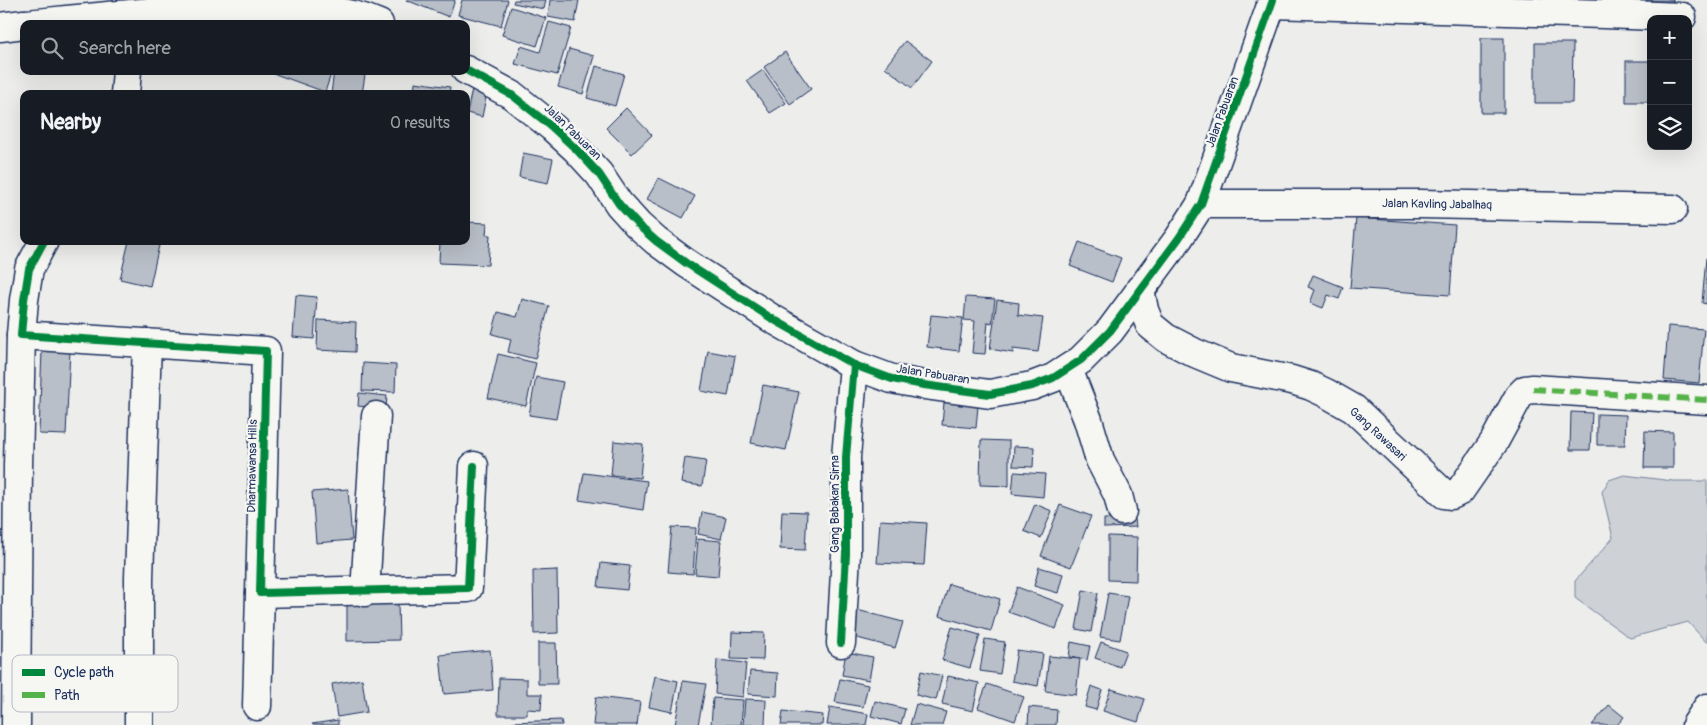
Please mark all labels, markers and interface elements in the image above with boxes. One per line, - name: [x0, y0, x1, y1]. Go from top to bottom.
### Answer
- map controls: [1647, 15, 1692, 150]
- button: +: [1647, 15, 1692, 60]
- search box: [20, 20, 470, 75]
- icon: search: [38, 34, 66, 62]
- text: Search here: [78, 36, 171, 60]
- button: −: [1647, 60, 1692, 105]
- street label: Jalan Pabuaran: [1203, 74, 1242, 150]
- street label: Jalan Pabuaran: [541, 101, 605, 164]
- button: layers: [1647, 105, 1692, 150]
- text: Nearby: [40, 109, 101, 136]
- text: 0 results: [390, 113, 450, 133]
- street label: Jalan Kavling Jabalhaq: [1382, 196, 1492, 213]
- street label: Jalan Pabuaran: [895, 361, 971, 388]
- street label: Gang Rawasari: [1346, 404, 1409, 464]
- street label: Dharmawansa Hills: [244, 419, 261, 513]
- street label: Gang Babakan Sirna: [828, 455, 843, 553]
- legend: [12, 655, 178, 712]
- text: Cycle path: [54, 664, 114, 681]
- text: Path: [54, 687, 79, 704]

